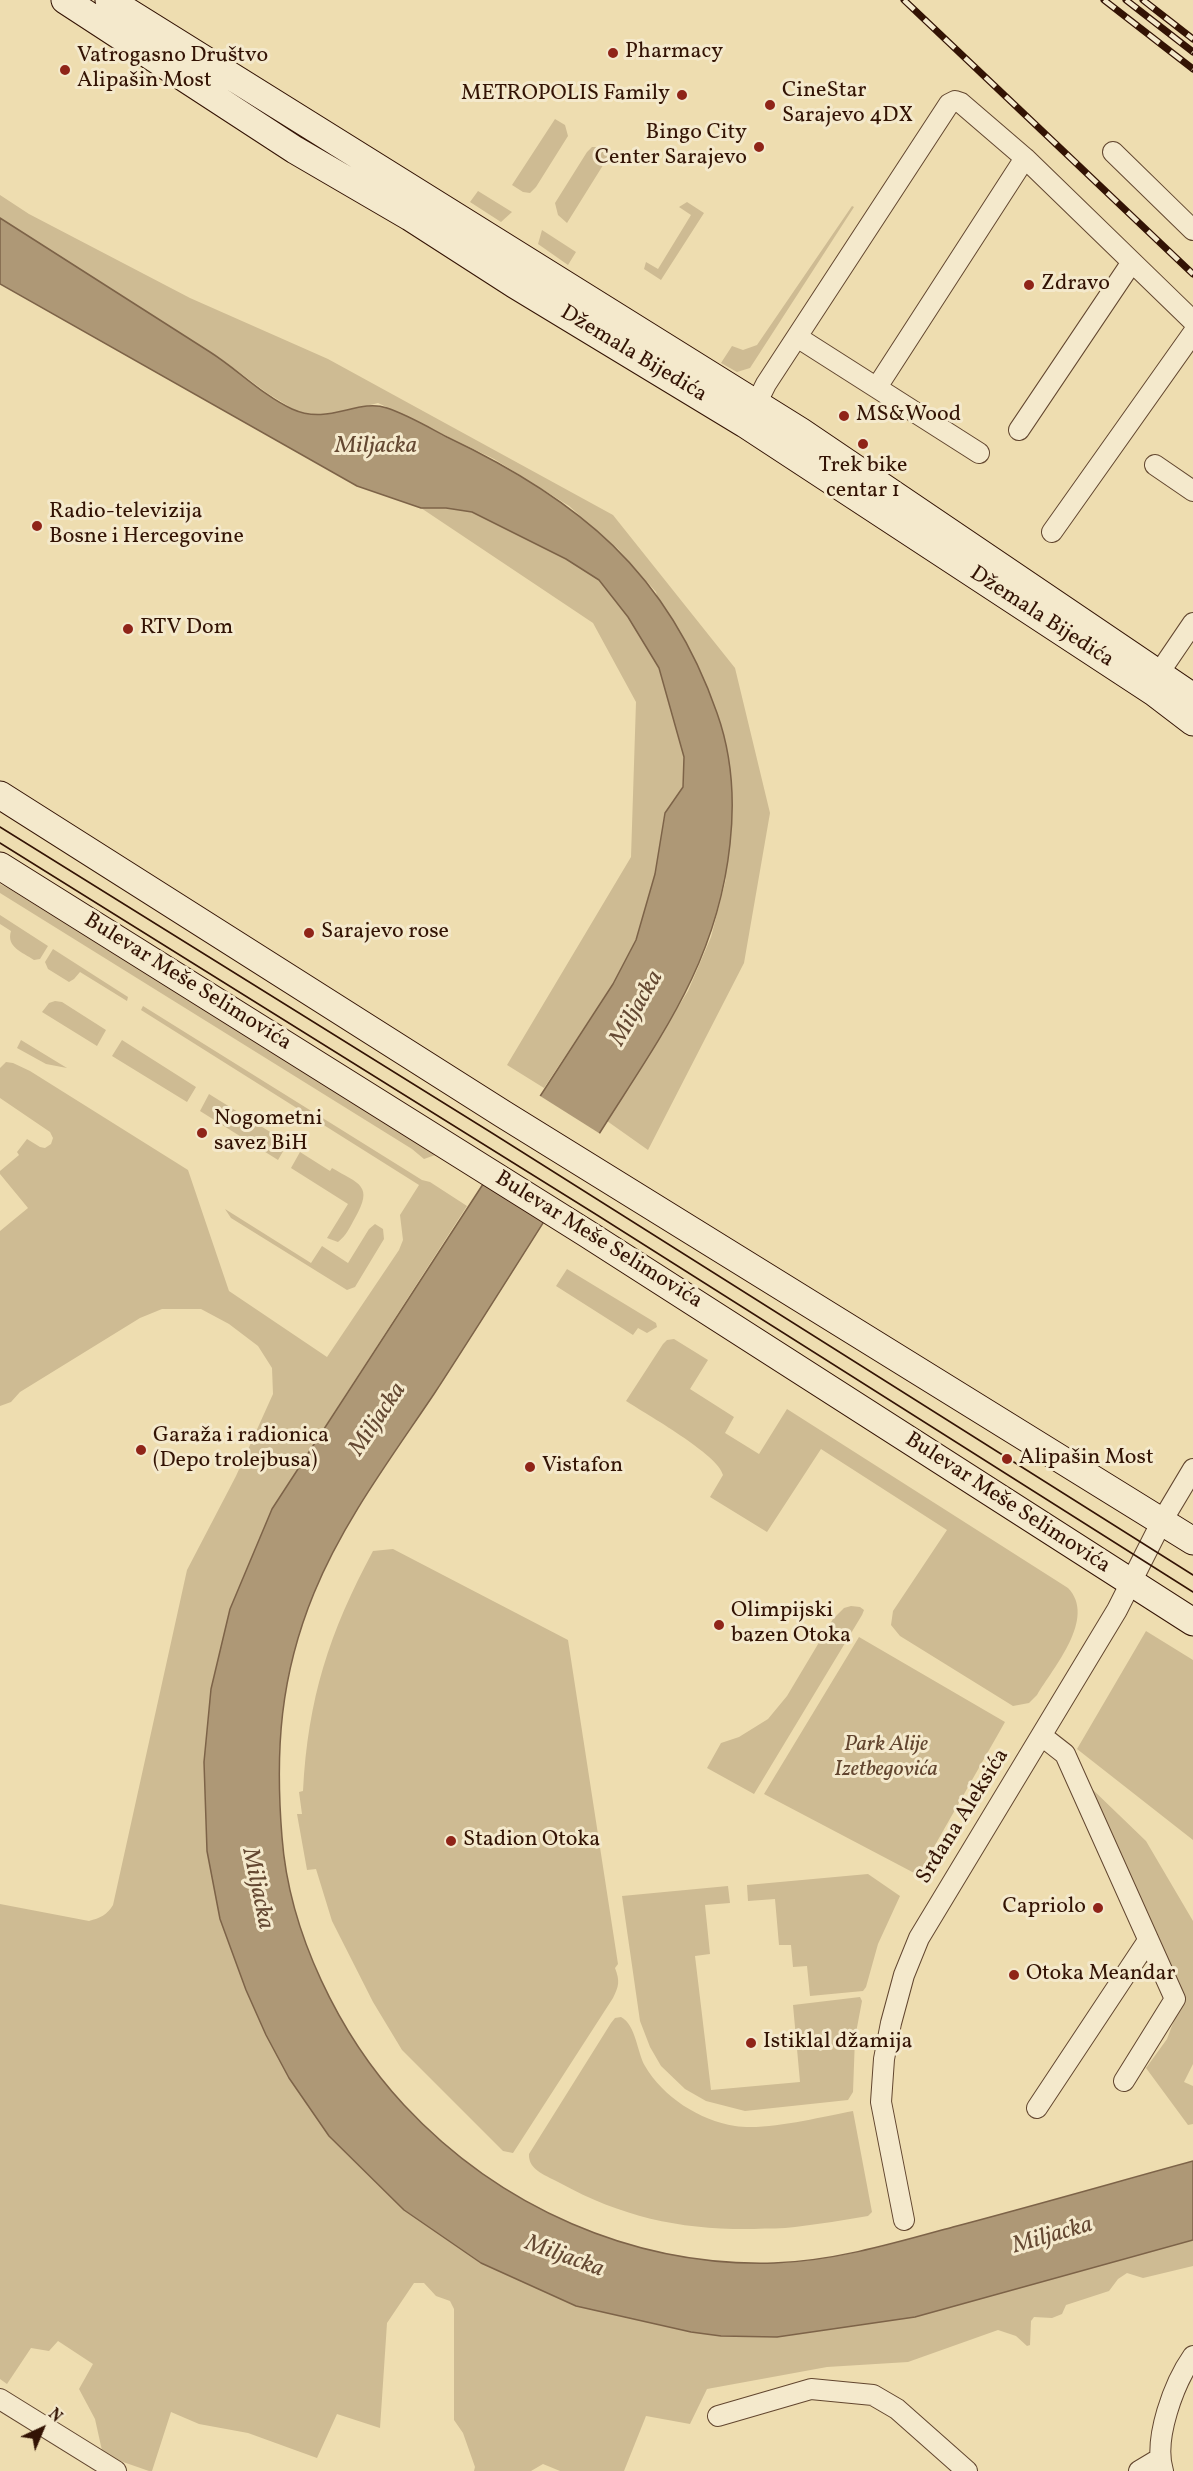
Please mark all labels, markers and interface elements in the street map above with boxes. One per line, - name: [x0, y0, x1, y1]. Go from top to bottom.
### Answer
- place label: Pharmacy: [625, 40, 723, 66]
- place label: Vatrogasno Društvo Alipašin Most: [77, 44, 268, 96]
- marker: Pharmacy: [606, 46, 620, 60]
- marker: Vatrogasno Društvo Alipašin Most: [58, 63, 72, 77]
- place label: CineStar Sarajevo 4DX: [782, 79, 913, 130]
- place label: METROPOLIS Family: [461, 82, 670, 108]
- marker: METROPOLIS Family: [675, 88, 689, 102]
- marker: CineStar Sarajevo 4DX: [763, 98, 777, 112]
- place label: Bingo City Center Sarajevo: [595, 121, 747, 172]
- marker: Bingo City Center Sarajevo: [752, 140, 766, 154]
- place label: Zdravo: [1041, 272, 1110, 298]
- marker: Zdravo: [1022, 278, 1036, 292]
- street label: Džemala Bijedića: [555, 301, 711, 409]
- place label: MS&Wood: [856, 403, 961, 429]
- marker: MS&Wood: [837, 409, 851, 423]
- water label: Miljacka: [335, 434, 417, 462]
- marker: Trek bike centar 1: [856, 437, 870, 451]
- place label: Trek bike centar 1: [819, 454, 907, 506]
- place label: Radio-televizija Bosne i Hercegovine: [49, 500, 244, 552]
- marker: Radio-televizija Bosne i Hercegovine: [30, 519, 44, 533]
- street label: Džemala Bijedića: [964, 562, 1118, 674]
- place label: RTV Dom: [140, 616, 233, 642]
- marker: RTV Dom: [121, 622, 135, 636]
- street label: Bulevar Meše Selimovića: [78, 908, 296, 1058]
- place label: Sarajevo rose: [321, 920, 449, 946]
- marker: Sarajevo rose: [302, 926, 316, 940]
- water label: Miljacka: [605, 966, 671, 1052]
- place label: Nogometni savez BiH: [214, 1107, 322, 1158]
- marker: Nogometni savez BiH: [195, 1126, 209, 1140]
- street label: Bulevar Meše Selimovića: [489, 1166, 707, 1316]
- water label: Miljacka: [344, 1378, 414, 1462]
- place label: Garaža i radionica (Depo trolejbusa): [153, 1424, 329, 1476]
- street label: Bulevar Meše Selimovića: [899, 1428, 1115, 1580]
- marker: Garaža i radionica (Depo trolejbusa): [134, 1443, 148, 1457]
- place label: Alipašin Most: [1019, 1446, 1154, 1472]
- marker: Alipašin Most: [1000, 1452, 1014, 1466]
- place label: Vistafon: [542, 1454, 623, 1480]
- marker: Vistafon: [523, 1460, 537, 1474]
- place label: Olimpijski bazen Otoka: [731, 1599, 851, 1651]
- marker: Olimpijski bazen Otoka: [712, 1618, 726, 1632]
- park label: Park Alije Izetbegovića: [834, 1733, 938, 1784]
- street label: Srđana Aleksića: [912, 1744, 1016, 1890]
- place label: Stadion Otoka: [463, 1828, 600, 1854]
- marker: Stadion Otoka: [444, 1834, 458, 1848]
- water label: Miljacka: [233, 1846, 279, 1932]
- place label: Capriolo: [1002, 1895, 1086, 1921]
- marker: Capriolo: [1091, 1901, 1105, 1915]
- place label: Otoka Meandar: [1026, 1962, 1176, 1988]
- marker: Otoka Meandar: [1007, 1968, 1021, 1982]
- place label: Istiklal džamija: [763, 2030, 912, 2056]
- marker: Istiklal džamija: [744, 2036, 758, 2050]
- water label: Miljacka: [1010, 2212, 1096, 2262]
- water label: Miljacka: [521, 2230, 607, 2286]
- north arrow: [12, 2399, 72, 2459]
- text: N: [43, 2404, 66, 2428]

